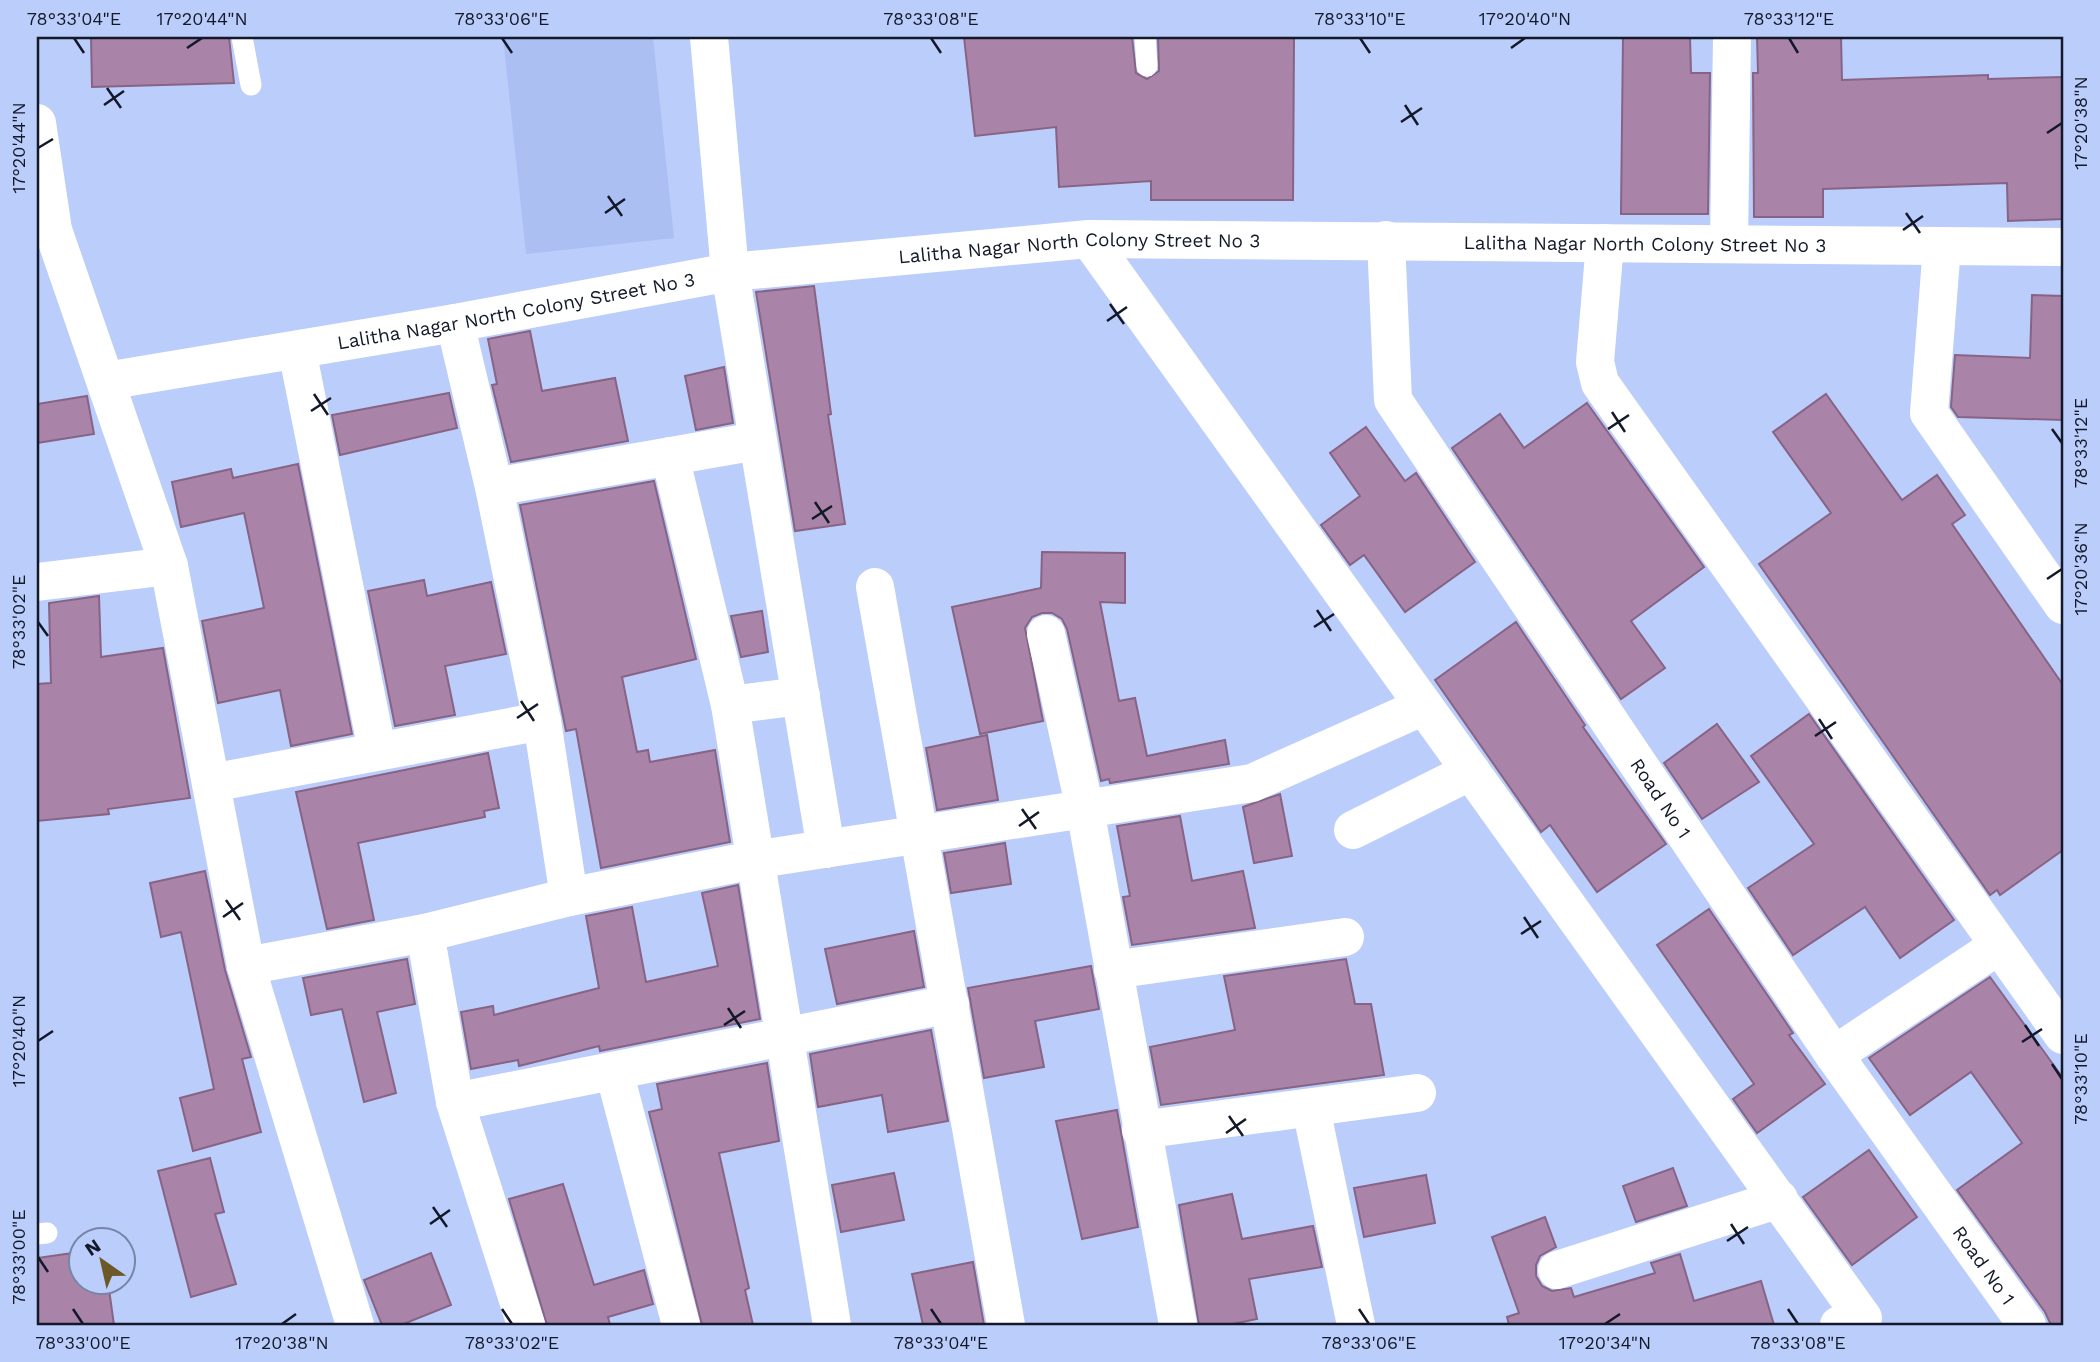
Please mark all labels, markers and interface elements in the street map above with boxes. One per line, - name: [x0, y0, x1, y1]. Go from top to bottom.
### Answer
- text: 78°33'04"E: [27, 8, 121, 29]
- text: 17°20'44"N: [156, 8, 248, 29]
- text: 78°33'06"E: [454, 8, 550, 29]
- text: 78°33'08"E: [883, 8, 979, 29]
- text: 78°33'10"E: [1314, 8, 1406, 29]
- text: 17°20'40"N: [1479, 8, 1571, 29]
- text: 78°33'12"E: [1744, 8, 1834, 29]
- text: 17°20'38"N: [2070, 76, 2091, 170]
- text: 17°20'44"N: [8, 102, 29, 194]
- street label: Lalitha Nagar North Colony Street No 3: [897, 227, 1261, 268]
- street label: Lalitha Nagar North Colony Street No 3: [1463, 231, 1827, 257]
- street label: Lalitha Nagar North Colony Street No 3: [335, 267, 697, 354]
- text: 78°33'12"E: [2070, 398, 2091, 488]
- text: 17°20'36"N: [2070, 522, 2091, 616]
- text: 78°33'02"E: [8, 575, 29, 669]
- street label: Road No 1: [1626, 754, 1696, 842]
- text: 17°20'40"N: [8, 995, 29, 1087]
- text: 78°33'10"E: [2070, 1033, 2091, 1125]
- text: 78°33'00"E: [8, 1209, 29, 1305]
- street label: Road No 1: [1948, 1221, 2020, 1309]
- north arrow: [66, 1226, 136, 1296]
- text: N: [81, 1234, 105, 1261]
- text: 78°33'00"E: [35, 1332, 131, 1353]
- text: 17°20'38"N: [235, 1332, 329, 1353]
- text: 78°33'02"E: [465, 1332, 559, 1353]
- text: 78°33'04"E: [894, 1332, 988, 1353]
- text: 78°33'06"E: [1321, 1332, 1417, 1353]
- text: 17°20'34"N: [1559, 1332, 1651, 1353]
- text: 78°33'08"E: [1750, 1332, 1846, 1353]

